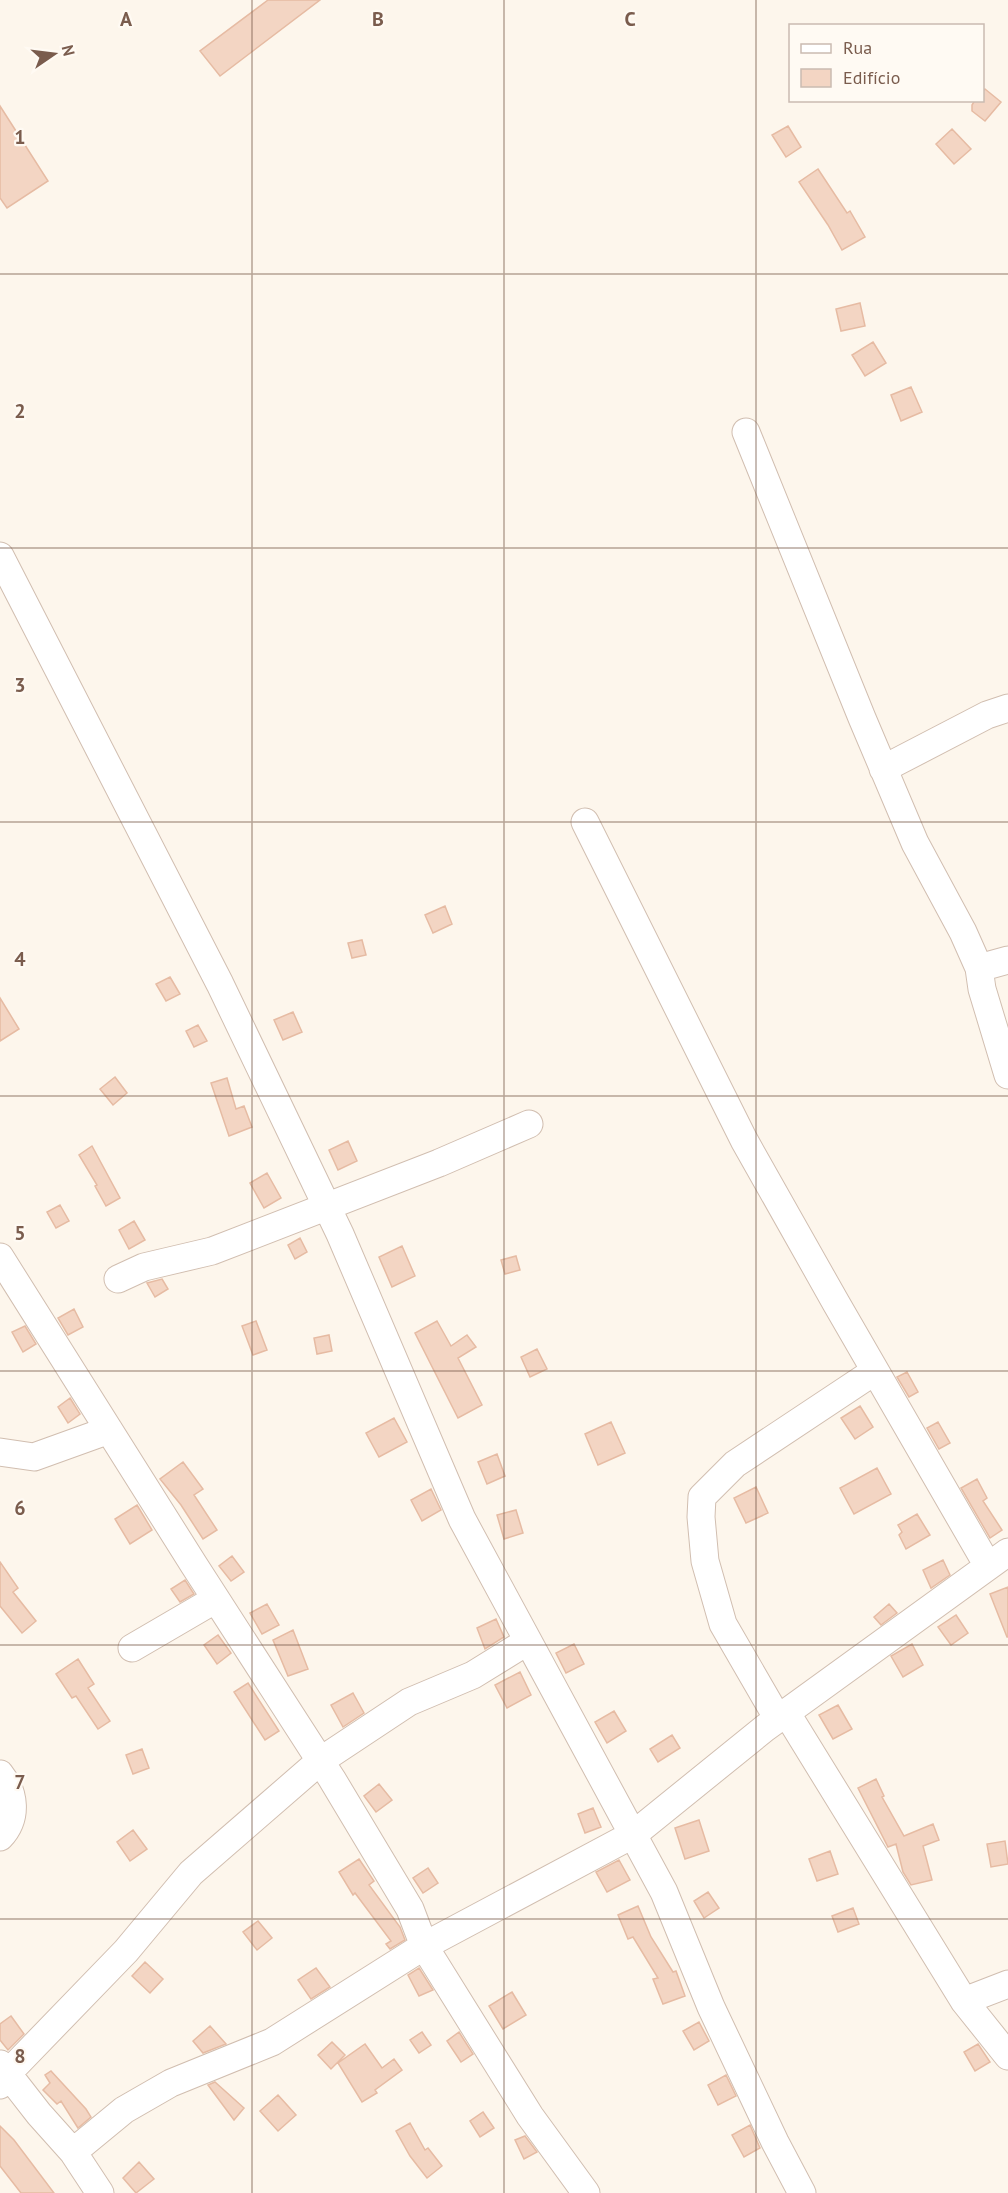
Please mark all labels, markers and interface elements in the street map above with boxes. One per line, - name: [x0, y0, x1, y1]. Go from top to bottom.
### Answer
- text: A: [120, 6, 133, 32]
- text: B: [372, 6, 384, 32]
- text: C: [624, 6, 636, 32]
- north arrow: [24, 24, 84, 84]
- legend: [789, 24, 984, 102]
- text: Rua: [843, 36, 872, 59]
- text: N: [58, 43, 80, 58]
- text: Edifício: [843, 66, 900, 89]
- text: 1: [14, 124, 26, 150]
- text: 2: [14, 398, 26, 424]
- text: 3: [14, 672, 26, 698]
- text: 4: [14, 946, 26, 972]
- text: 5: [14, 1220, 26, 1246]
- text: 6: [14, 1495, 26, 1521]
- text: 7: [14, 1769, 26, 1795]
- text: 8: [14, 2043, 26, 2069]

